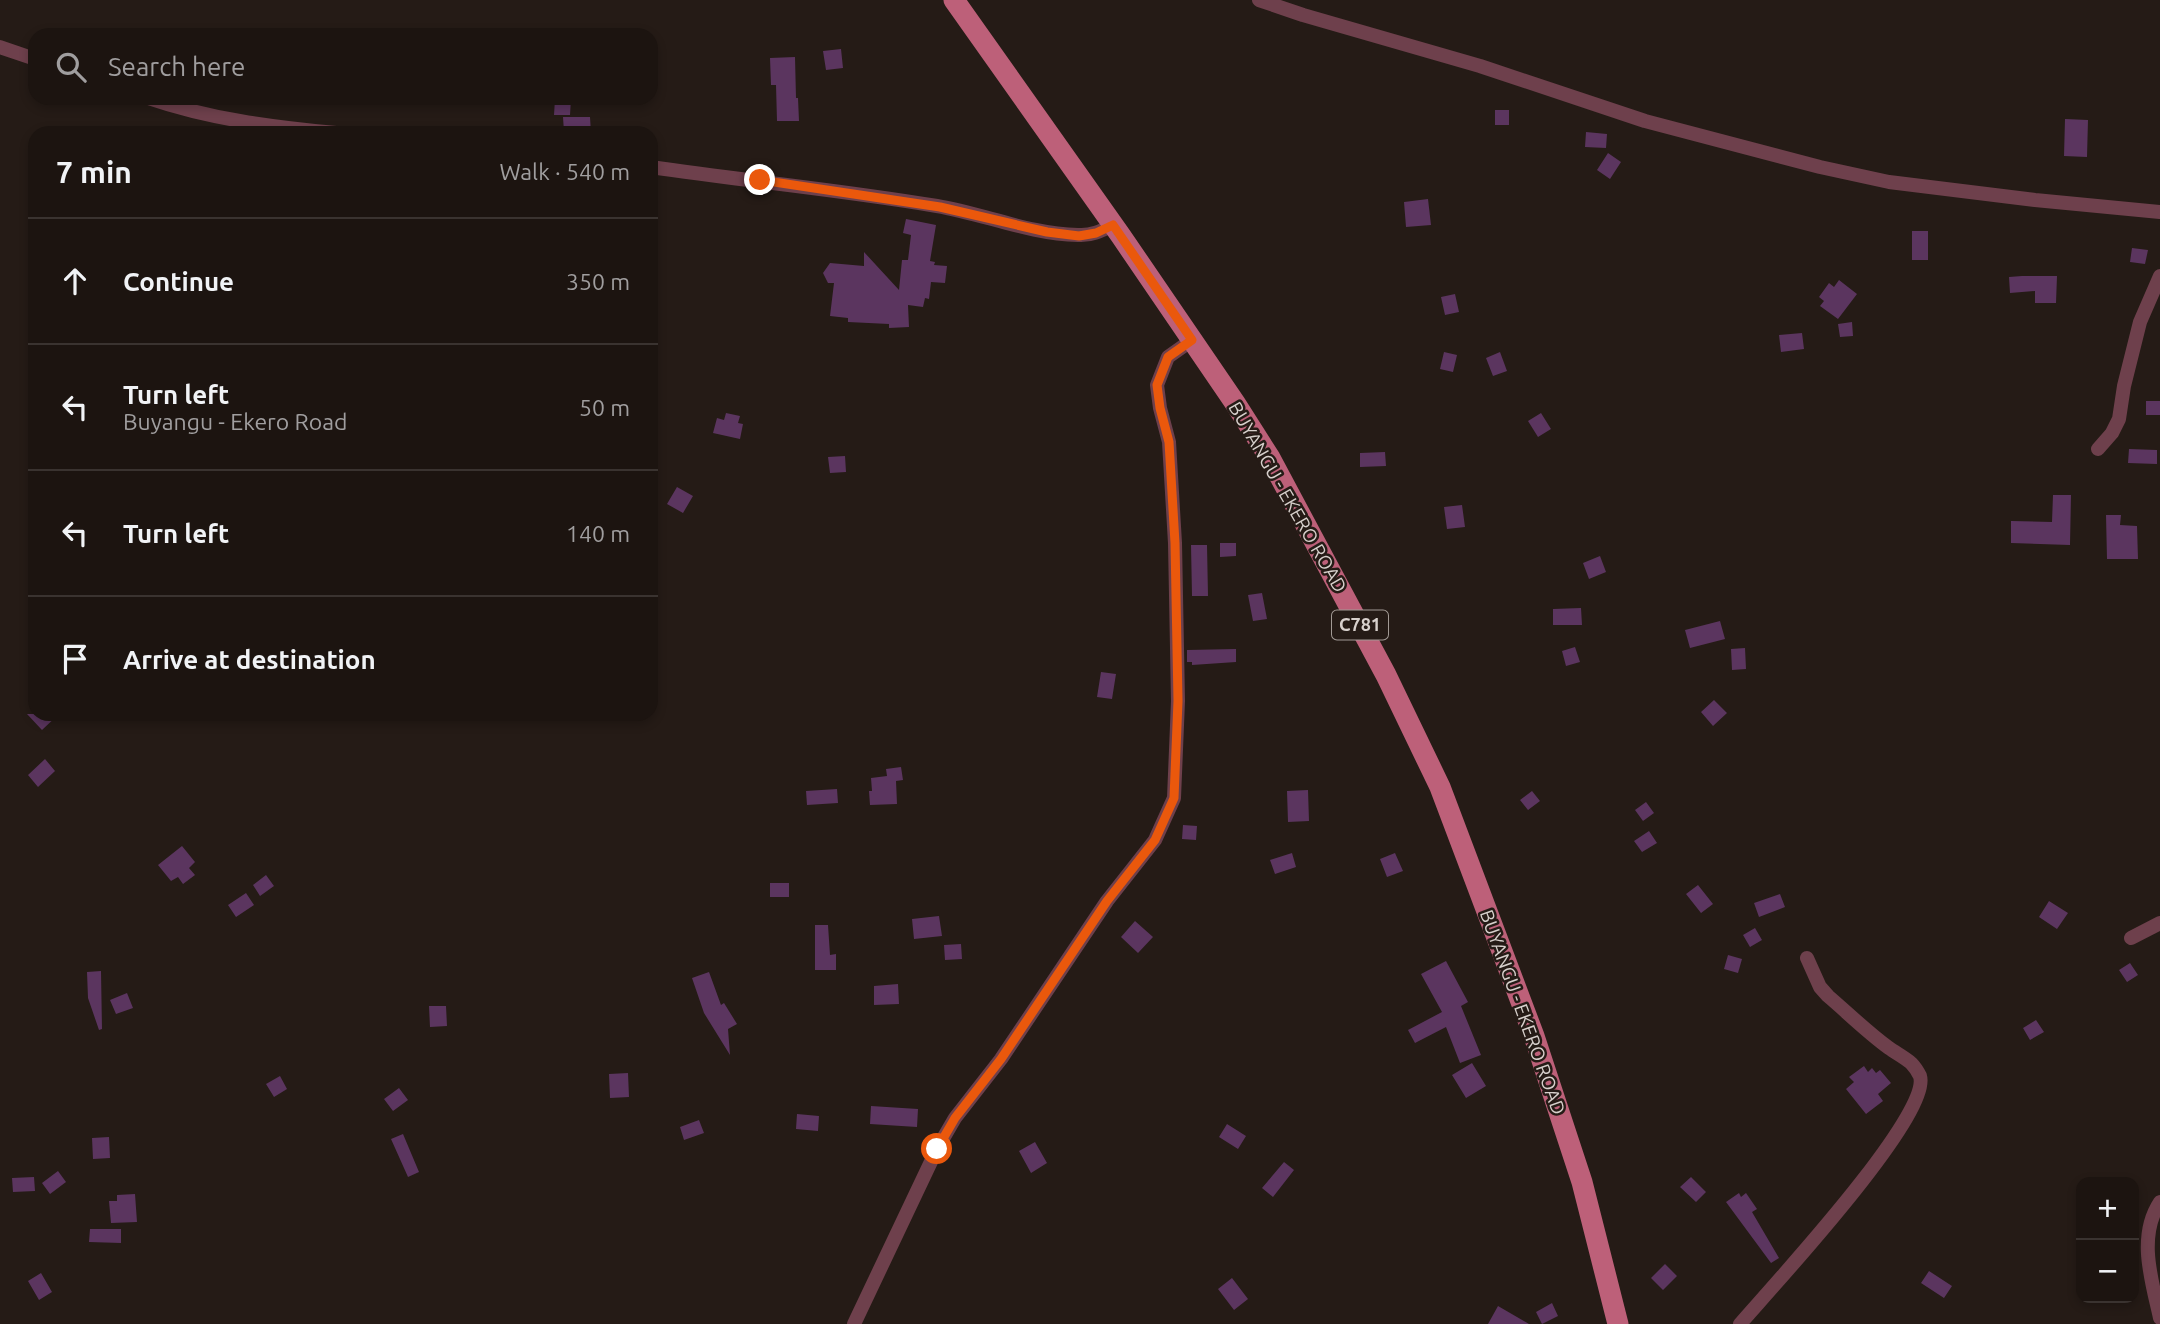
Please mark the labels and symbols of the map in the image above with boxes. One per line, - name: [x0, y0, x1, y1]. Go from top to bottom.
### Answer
- route end: [744, 164, 775, 195]
- street label: BUYANGU - EKERO ROAD: [1224, 398, 1352, 596]
- road number: C781: [1332, 610, 1388, 640]
- street label: BUYANGU - EKERO ROAD: [1476, 907, 1570, 1117]
- route start: [921, 1133, 952, 1164]

